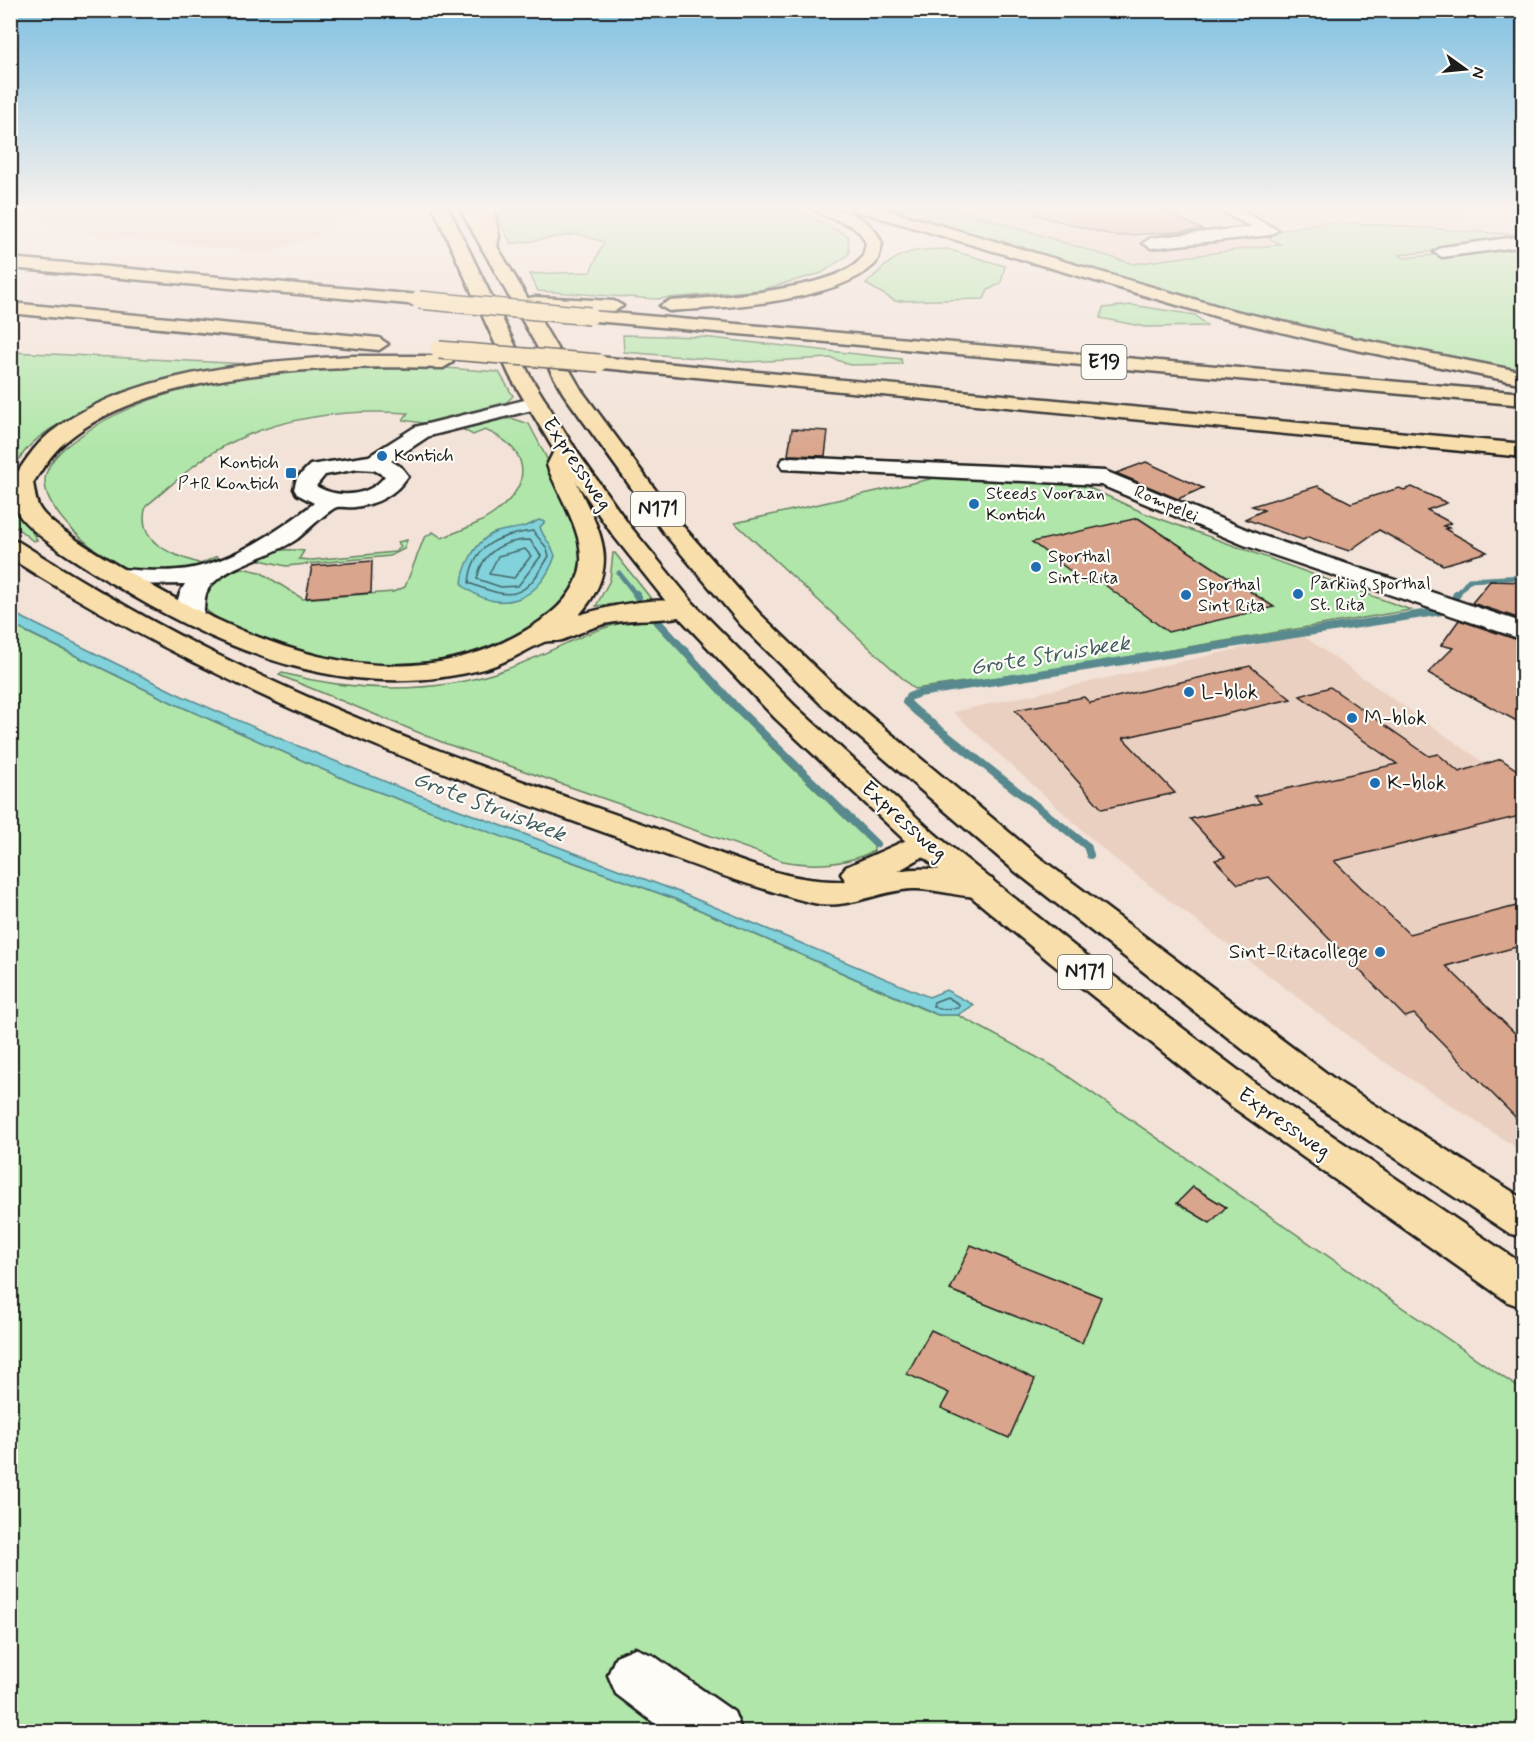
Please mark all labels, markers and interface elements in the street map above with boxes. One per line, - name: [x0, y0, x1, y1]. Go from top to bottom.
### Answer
- north arrow: [1435, 39, 1495, 99]
- text: N: [1467, 65, 1490, 80]
- road number: E19: [1082, 345, 1126, 379]
- street label: Expressweg: [535, 412, 619, 516]
- place label: Kontich: [394, 444, 454, 468]
- marker: Kontich: [375, 449, 389, 463]
- place label: Kontich P+R Kontich: [178, 451, 279, 496]
- marker: Kontich P+R Kontich: [284, 466, 298, 480]
- street label: Rompelei: [1130, 480, 1202, 528]
- place label: Steeds Vooraan Kontich: [986, 482, 1105, 527]
- road number: N171: [631, 492, 685, 526]
- marker: Steeds Vooraan Kontich: [967, 497, 981, 511]
- place label: Sporthal Sint-Rita: [1048, 545, 1118, 590]
- marker: Sporthal Sint-Rita: [1029, 560, 1043, 574]
- place label: Parking sporthal St. Rita: [1310, 572, 1431, 617]
- place label: Sporthal Sint Rita: [1198, 573, 1265, 618]
- marker: Parking sporthal St. Rita: [1291, 587, 1305, 601]
- marker: Sporthal Sint Rita: [1179, 588, 1193, 602]
- water label: Grote Struisbeek: [968, 629, 1134, 682]
- place label: L-blok: [1201, 678, 1258, 706]
- marker: L-blok: [1182, 685, 1196, 699]
- place label: M-blok: [1364, 704, 1427, 732]
- marker: M-blok: [1345, 711, 1359, 725]
- water label: Grote Struisbeek: [409, 765, 571, 850]
- place label: K-blok: [1387, 769, 1446, 797]
- street label: Expressweg: [855, 775, 953, 867]
- marker: K-blok: [1368, 776, 1382, 790]
- place label: Sint-Ritacollege: [1229, 938, 1368, 967]
- marker: Sint-Ritacollege: [1373, 945, 1387, 959]
- road number: N171: [1058, 955, 1112, 989]
- street label: Expressweg: [1232, 1081, 1336, 1165]

